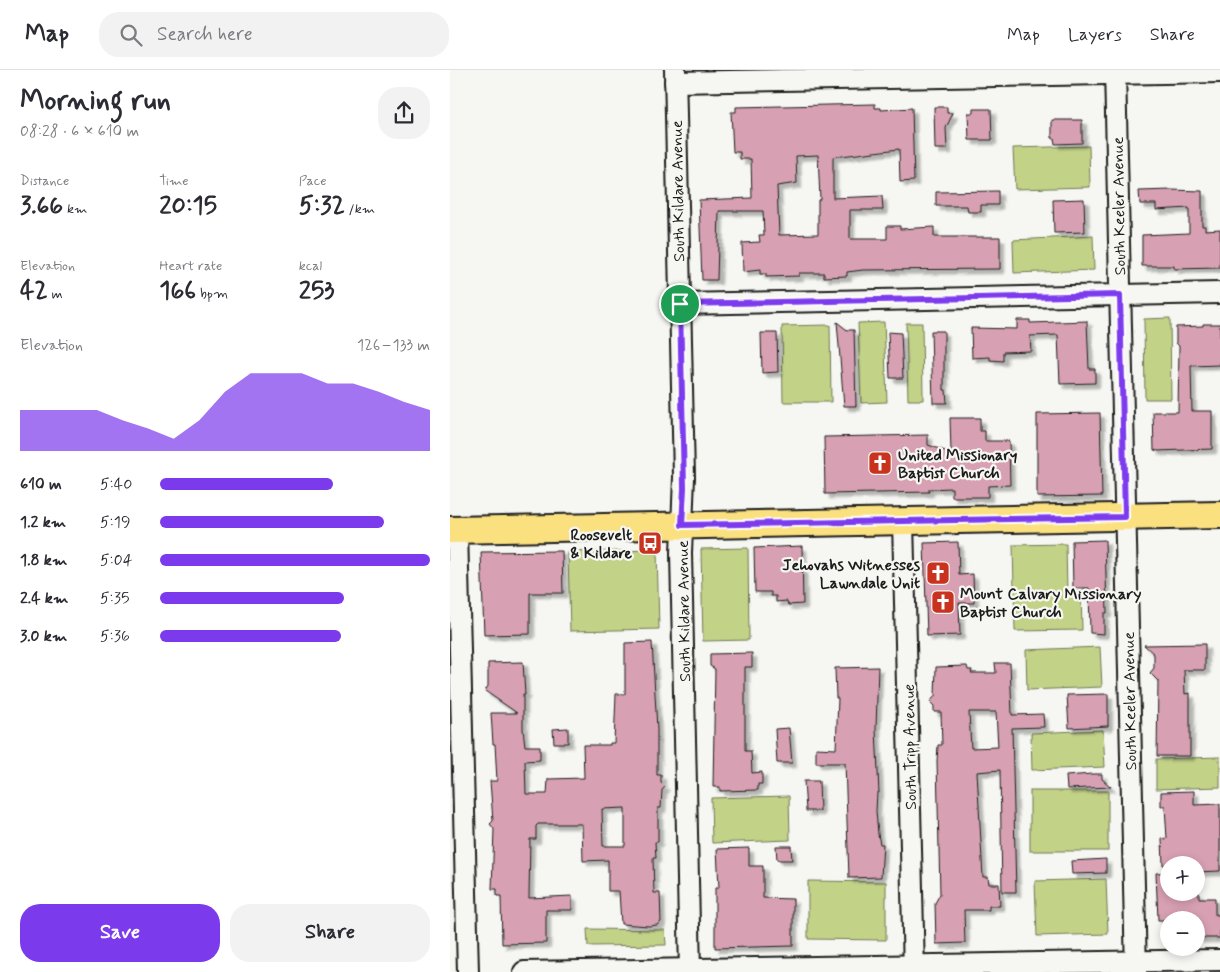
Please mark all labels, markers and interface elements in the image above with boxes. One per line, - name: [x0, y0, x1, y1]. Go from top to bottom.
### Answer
- search box: [99, 12, 449, 57]
- text: Map: [25, 19, 69, 50]
- icon: search: [117, 21, 145, 49]
- text: Search here: [157, 22, 253, 47]
- text: Map: [1007, 23, 1040, 47]
- text: Layers: [1068, 23, 1122, 47]
- text: Share: [1150, 23, 1195, 47]
- text: Morning run: [20, 83, 171, 120]
- button: share: [378, 87, 430, 139]
- street label: South Kildare Avenue: [667, 120, 690, 262]
- text: 08:28 · 6 × 610 m: [20, 121, 139, 142]
- street label: South Keeler Avenue: [1108, 136, 1131, 276]
- text: Distance: [20, 172, 69, 190]
- text: Time: [159, 172, 189, 190]
- text: Pace: [299, 172, 327, 190]
- text: 3.66: [20, 190, 63, 223]
- text: 20:15: [159, 190, 217, 223]
- text: 5:32: [299, 190, 345, 223]
- text: km: [63, 200, 87, 218]
- text: /km: [345, 200, 375, 218]
- text: Elevation: [20, 257, 75, 275]
- text: Heart rate: [159, 257, 222, 275]
- text: kcal: [299, 257, 322, 275]
- text: 42: [20, 275, 48, 308]
- text: 166: [159, 275, 196, 308]
- text: 253: [299, 275, 334, 308]
- pin: [659, 283, 701, 325]
- text: m: [48, 285, 63, 303]
- text: bpm: [196, 285, 228, 303]
- icon: arrive: [666, 290, 694, 318]
- text: Elevation: [20, 335, 83, 356]
- text: 126–133 m: [357, 335, 430, 356]
- place label: United Missionary Baptist Church: [898, 445, 1017, 484]
- church icon: United Missionary Baptist Church: [867, 450, 893, 476]
- text: 610 m: [20, 474, 62, 495]
- text: 5:40: [100, 474, 132, 495]
- text: 1.2 km: [20, 512, 66, 533]
- text: 5:19: [100, 512, 131, 533]
- place label: Roosevelt & Kildare: [570, 525, 632, 564]
- bus stop icon: Roosevelt & Kildare: [637, 530, 663, 556]
- street label: South Kildare Avenue: [673, 540, 696, 682]
- text: 1.8 km: [20, 550, 67, 571]
- text: 5:04: [100, 550, 133, 571]
- place label: Jehovahs Witnesses Lawndale Unit: [782, 555, 921, 594]
- church icon: Jehovahs Witnesses Lawndale Unit: [925, 560, 951, 586]
- place label: Mount Calvary Missionary Baptist Church: [960, 584, 1141, 623]
- text: 2.4 km: [20, 588, 68, 609]
- text: 5:35: [100, 588, 130, 609]
- church icon: Mount Calvary Missionary Baptist Church: [930, 589, 956, 615]
- text: 3.0 km: [20, 626, 67, 647]
- text: 5:36: [100, 626, 130, 647]
- street label: South Keeler Avenue: [1119, 631, 1142, 771]
- street label: South Tripp Avenue: [899, 684, 922, 810]
- map controls: [1160, 856, 1205, 956]
- button: +: [1160, 856, 1205, 901]
- button: Save: [20, 904, 220, 962]
- button: Share: [230, 904, 430, 962]
- button: −: [1160, 911, 1205, 956]

